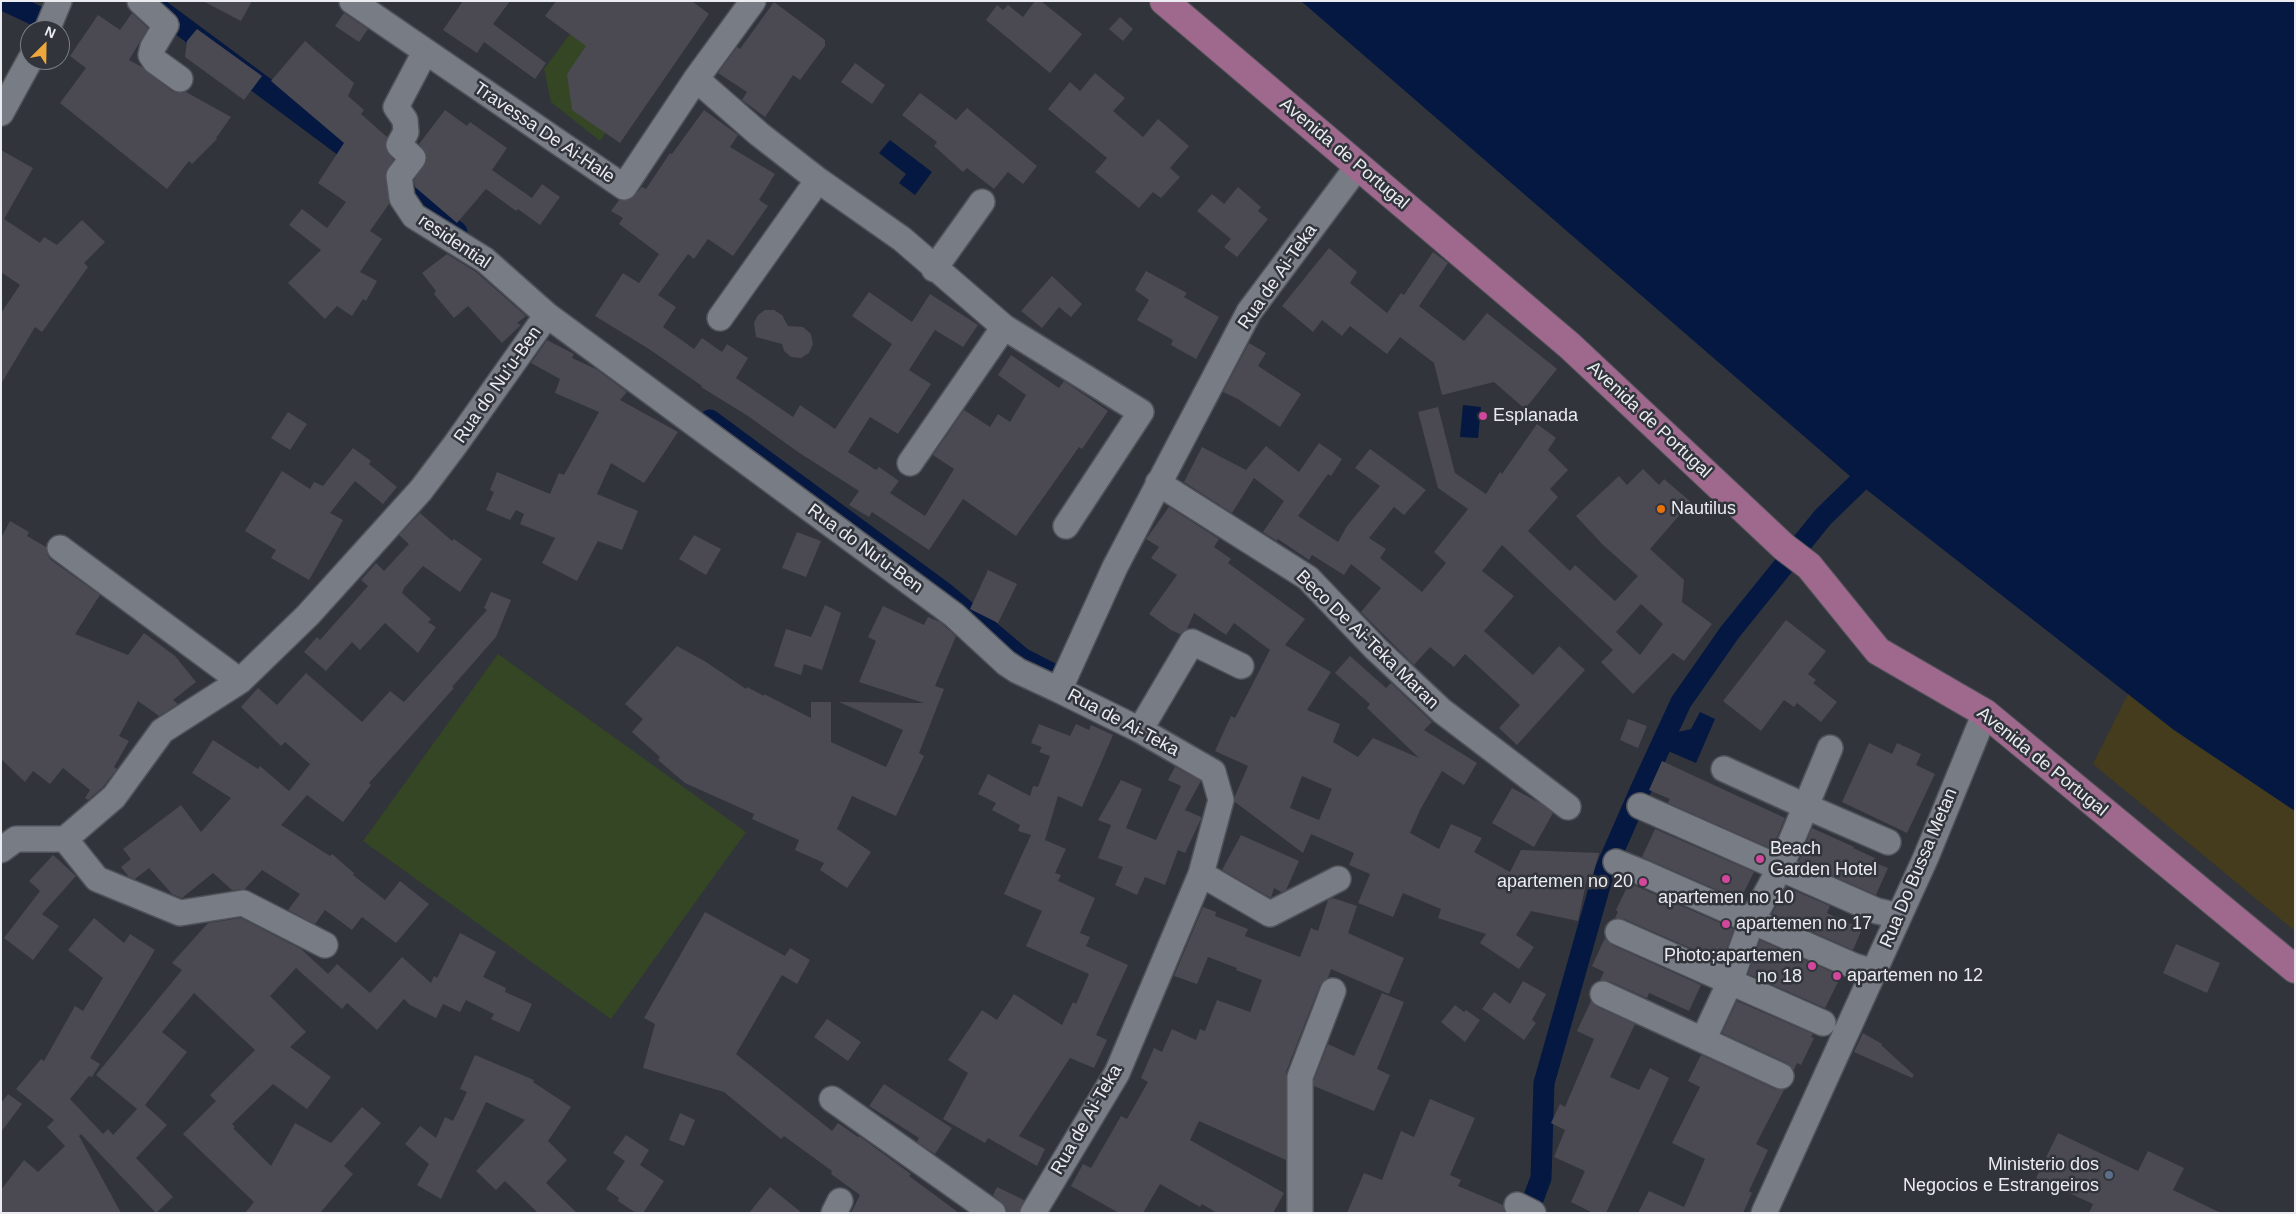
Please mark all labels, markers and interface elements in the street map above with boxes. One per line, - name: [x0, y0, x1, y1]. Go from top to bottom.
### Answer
- north arrow: [20, 20, 70, 70]
- text: N: [43, 23, 58, 41]
- street label: Travessa De Ai-Hale: [469, 78, 619, 188]
- street label: Avenida de Portugal: [1275, 94, 1413, 214]
- street label: residential: [414, 210, 494, 274]
- street label: Rua de Ai-Teka: [1234, 220, 1322, 334]
- street label: Rua do Nu'u-Ben: [450, 322, 546, 448]
- street label: Avenida de Portugal: [1582, 357, 1716, 483]
- place label: Esplanada: [1493, 405, 1578, 427]
- marker: Esplanada: [1477, 410, 1489, 422]
- place label: Nautilus: [1671, 498, 1736, 520]
- street label: Rua do Nu'u-Ben: [803, 500, 927, 598]
- marker: Nautilus: [1655, 503, 1667, 515]
- street label: Beco De Ai-Teka Maran: [1291, 566, 1443, 714]
- street label: Rua de Ai-Teka: [1064, 685, 1182, 761]
- street label: Avenida de Portugal: [1972, 703, 2112, 821]
- street label: Rua Do Bussa Metan: [1876, 785, 1962, 951]
- place label: Beach Garden Hotel: [1770, 838, 1877, 881]
- marker: Beach Garden Hotel: [1754, 853, 1766, 865]
- place label: apartemen no 20: [1497, 871, 1633, 893]
- marker: apartemen no 10: [1720, 873, 1732, 885]
- marker: apartemen no 20: [1637, 876, 1649, 888]
- place label: apartemen no 10: [1658, 887, 1794, 909]
- place label: apartemen no 17: [1736, 913, 1872, 935]
- marker: apartemen no 17: [1720, 918, 1732, 930]
- place label: Photo;apartemen no 18: [1664, 945, 1802, 988]
- marker: Photo;apartemen no 18: [1806, 960, 1818, 972]
- place label: apartemen no 12: [1847, 965, 1983, 987]
- marker: apartemen no 12: [1831, 970, 1843, 982]
- street label: Rua de Ai-Teka: [1047, 1061, 1127, 1179]
- place label: Ministerio dos Negocios e Estrangeiros: [1903, 1154, 2099, 1196]
- marker: Ministerio dos Negocios e Estrangeiros: [2103, 1169, 2115, 1181]

